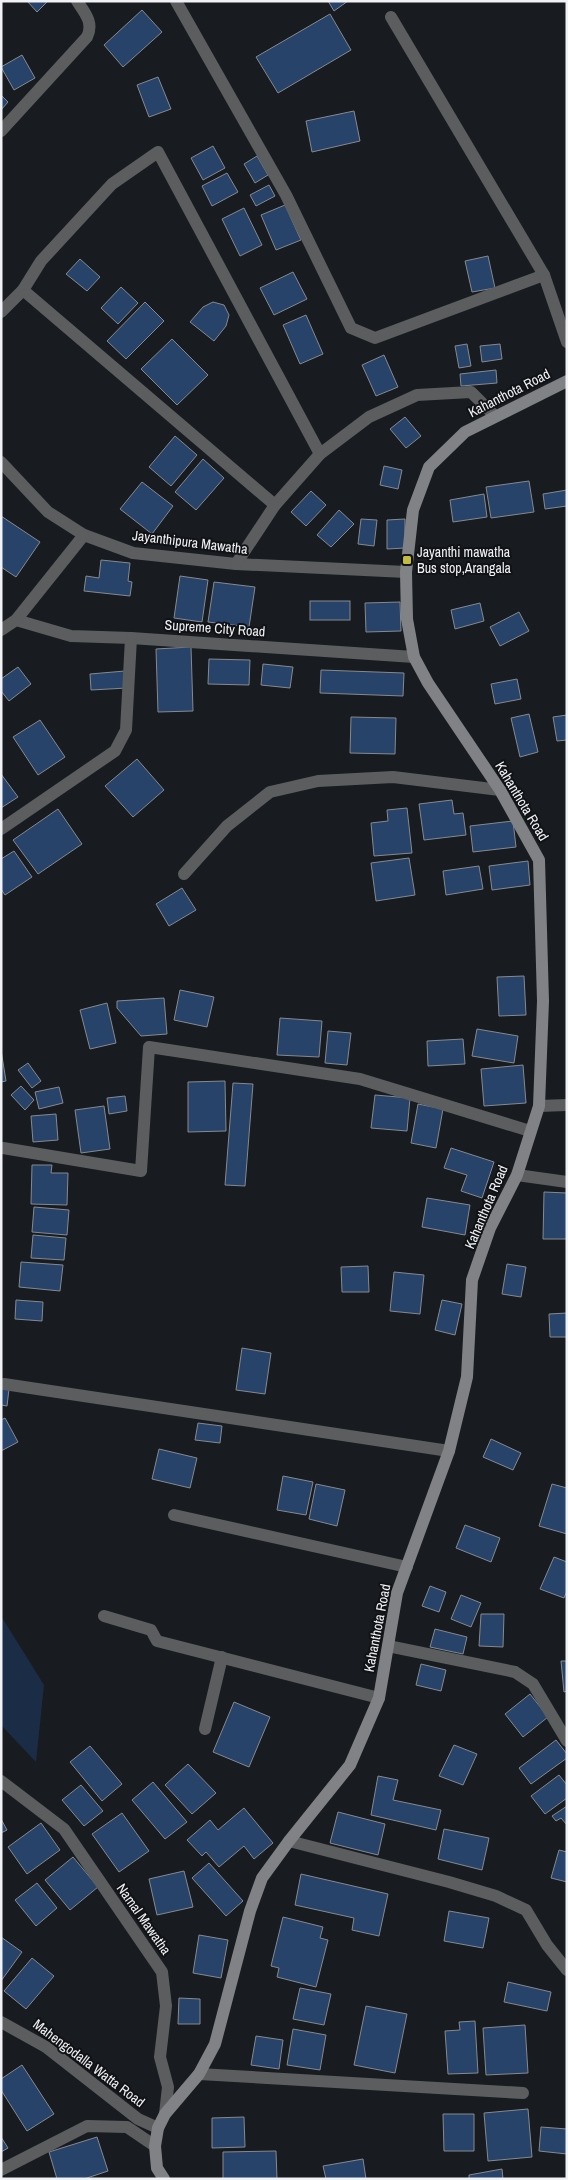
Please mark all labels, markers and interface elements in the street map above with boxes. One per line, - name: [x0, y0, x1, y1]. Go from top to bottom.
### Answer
- street label: Kahanthota Road: [465, 365, 553, 421]
- street label: Jayanthipura Mawatha: [131, 526, 249, 558]
- place label: Jayanthi mawatha Bus stop,Arangala: [417, 543, 511, 577]
- marker: Jayanthi mawatha Bus stop,Arangala: [401, 554, 413, 566]
- street label: Supreme City Road: [164, 616, 266, 640]
- street label: Kahanthota Road: [491, 758, 553, 844]
- street label: Kahanthota Road: [460, 1162, 512, 1252]
- street label: Kahanthota Road: [360, 1582, 394, 1674]
- street label: Namal Mawatha: [113, 1880, 176, 1959]
- street label: Mahengodalla Watta Road: [29, 2015, 149, 2111]

